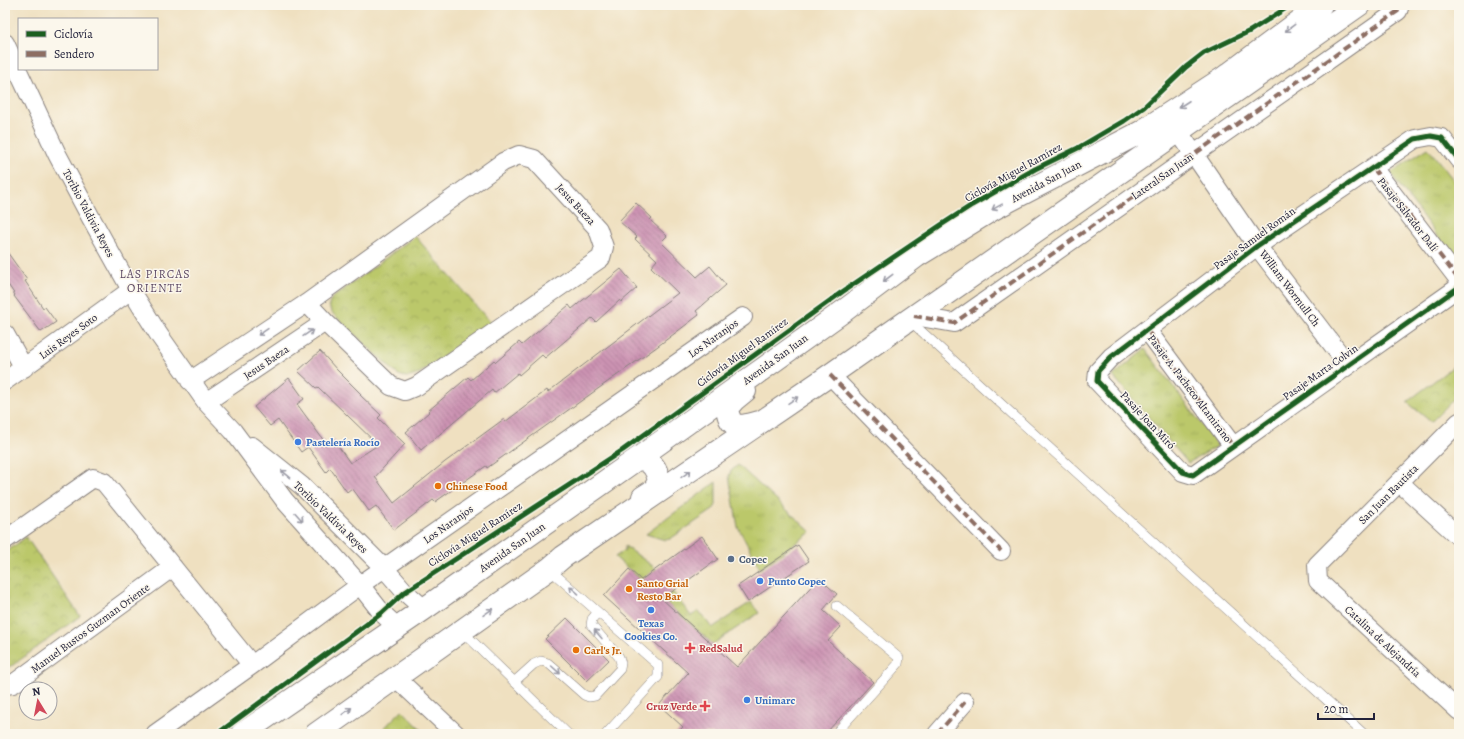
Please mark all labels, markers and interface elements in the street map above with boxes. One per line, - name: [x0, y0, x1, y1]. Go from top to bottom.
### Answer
- legend: [18, 18, 158, 70]
- one-way arrow: [1284, 24, 1295, 33]
- text: Ciclovía: [54, 26, 93, 42]
- text: Sendero: [54, 46, 94, 62]
- one-way arrow: [1179, 100, 1190, 108]
- street label: Ciclovía Miguel Ramírez: [962, 139, 1065, 205]
- street label: Lateral San Juan: [1128, 149, 1196, 203]
- street label: Avenida San Juan: [1008, 157, 1084, 207]
- street label: Toribio Valdivia Reyes: [59, 167, 118, 260]
- street label: Pasaje Salvador Dalí: [1374, 174, 1441, 254]
- street label: Jesus Baeza: [552, 180, 599, 229]
- street label: Pasaje Samuel Román: [1210, 203, 1298, 273]
- one-way arrow: [991, 204, 1003, 212]
- street label: William Wormull Ch: [1255, 246, 1323, 330]
- district label: LAS PIRCAS ORIENTE: [119, 266, 191, 296]
- one-way arrow: [882, 273, 893, 282]
- street label: Luis Reyes Soto: [36, 310, 101, 363]
- street label: Ciclovía Miguel Ramírez: [694, 314, 791, 391]
- street label: Los Naranjos: [685, 316, 742, 361]
- one-way arrow: [258, 328, 269, 336]
- one-way arrow: [302, 329, 313, 337]
- street label: Avenida San Juan: [739, 331, 811, 389]
- street label: Pasaje A. Pacheco Altamirano: [1144, 331, 1235, 446]
- street label: Jesus Baeza: [241, 341, 293, 383]
- street label: Pasaje Marta Colvin: [1280, 341, 1361, 404]
- street label: Pasaje Joan Miró: [1117, 388, 1179, 453]
- one-way arrow: [787, 396, 798, 404]
- place label: Pastelería Rocío: [306, 435, 380, 450]
- marker: Pastelería Rocío: [293, 437, 303, 447]
- street label: San Juan Bautista: [1355, 460, 1422, 528]
- one-way arrow: [281, 469, 292, 478]
- one-way arrow: [681, 470, 692, 478]
- street label: Toribio Valdivia Reyes: [290, 478, 371, 557]
- place label: Chinese Food: [446, 479, 507, 494]
- marker: Chinese Food: [433, 481, 443, 491]
- street label: Ciclovía Miguel Ramírez: [425, 498, 525, 570]
- street label: Los Naranjos: [420, 502, 477, 547]
- one-way arrow: [295, 512, 304, 523]
- street label: Avenida San Juan: [475, 519, 548, 576]
- place label: Copec: [739, 552, 767, 567]
- marker: Copec: [726, 554, 736, 564]
- place label: Punto Copec: [768, 574, 826, 589]
- place label: Santo Grial Resto Bar: [637, 576, 689, 604]
- marker: Punto Copec: [755, 576, 765, 586]
- street label: Manuel Bustos Guzman Oriente: [28, 580, 153, 677]
- marker: Santo Grial Resto Bar: [624, 584, 634, 594]
- one-way arrow: [568, 586, 579, 595]
- street label: Catalina de Alejandría: [1341, 602, 1425, 681]
- marker: Texas Cookies Co.: [646, 605, 656, 615]
- one-way arrow: [482, 608, 493, 616]
- place label: Texas Cookies Co.: [624, 616, 678, 644]
- one-way arrow: [593, 629, 602, 639]
- place label: RedSalud: [699, 641, 743, 656]
- marker: RedSalud: [684, 642, 696, 654]
- place label: Carl's Jr.: [584, 643, 622, 658]
- marker: Carl's Jr.: [571, 645, 581, 655]
- one-way arrow: [551, 665, 561, 675]
- north arrow: [18, 681, 58, 721]
- text: N: [31, 684, 42, 700]
- place label: Unimarc: [755, 693, 795, 708]
- marker: Unimarc: [742, 695, 752, 705]
- scale bar: [1318, 695, 1374, 721]
- place label: Cruz Verde: [646, 699, 697, 714]
- marker: Cruz Verde: [700, 701, 710, 711]
- text: 20 m: [1324, 701, 1348, 717]
- one-way arrow: [342, 707, 353, 715]

